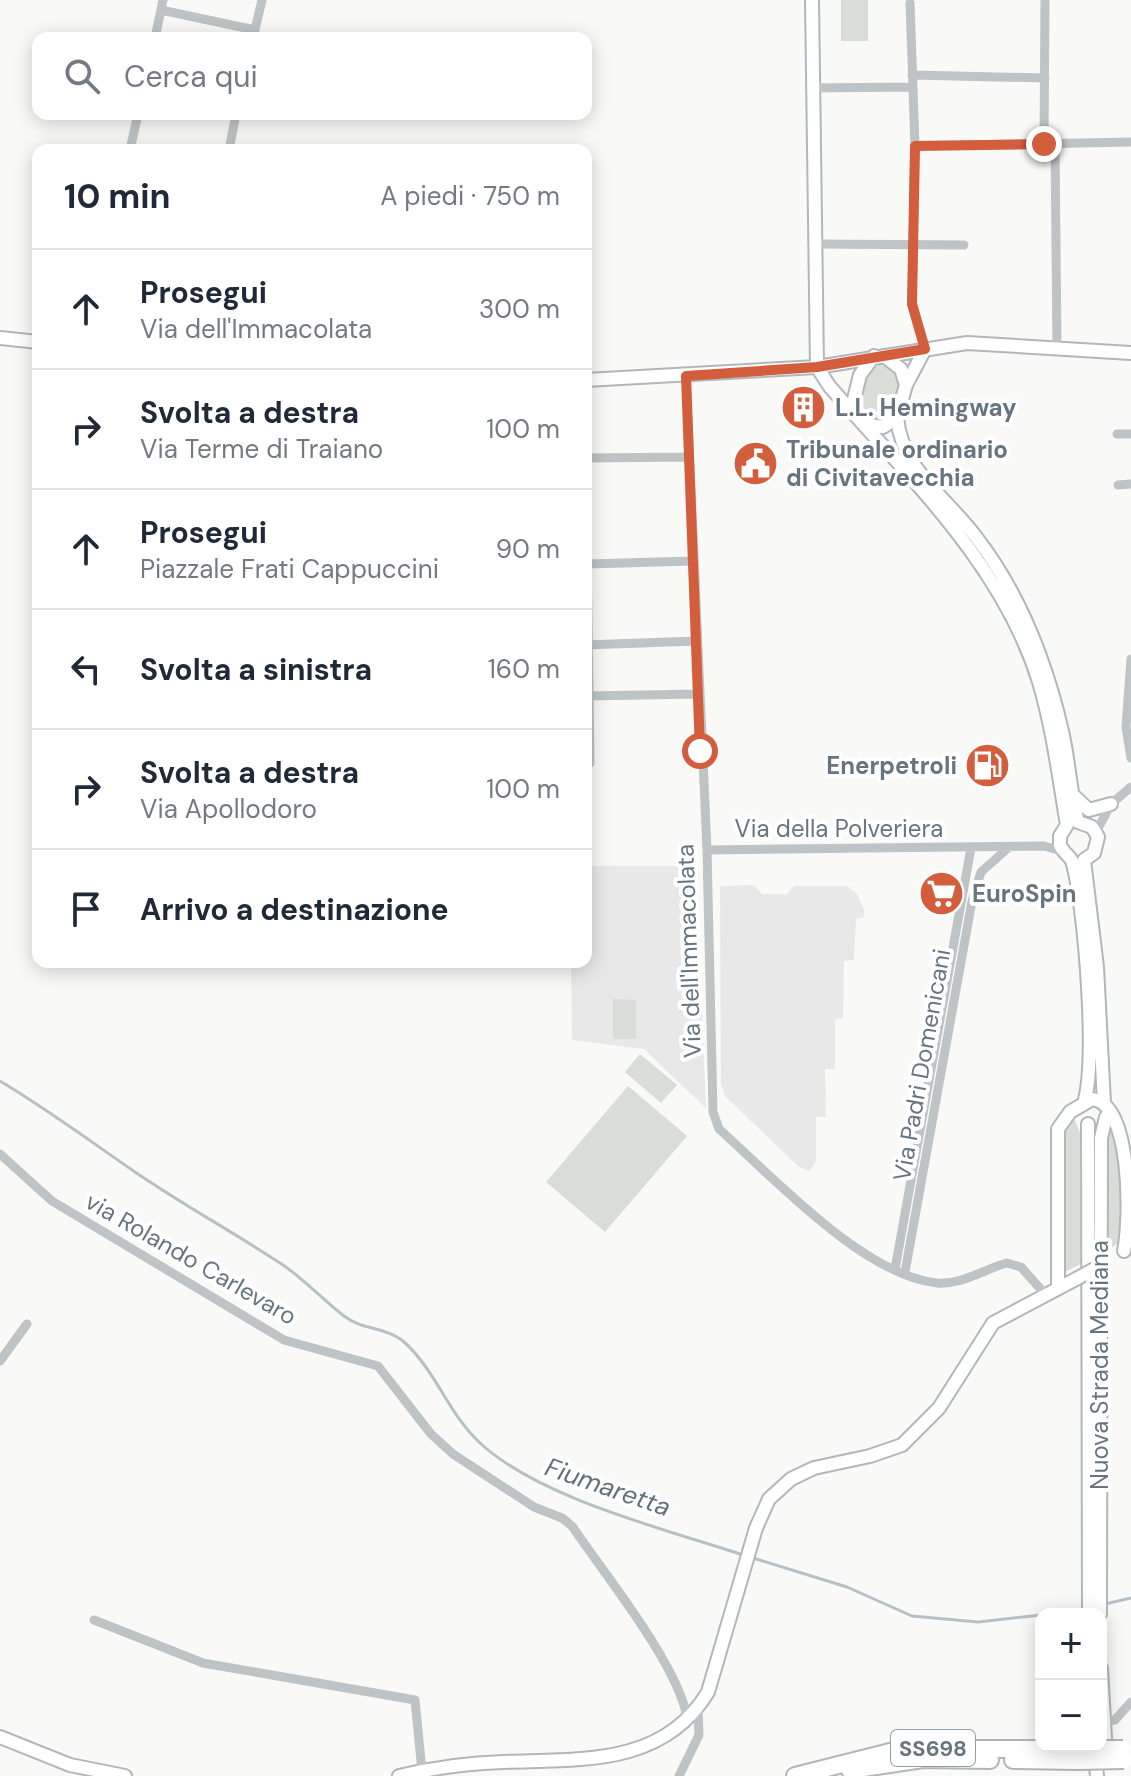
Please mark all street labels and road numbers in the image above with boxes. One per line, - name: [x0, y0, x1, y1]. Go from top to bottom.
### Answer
- street label: Via della Polveriera: [735, 813, 943, 844]
- street label: Via dell'Immacolata: [669, 843, 708, 1059]
- street label: Via Padri Domenicani: [886, 946, 957, 1184]
- street label: via Rolando Carlevaro: [80, 1185, 302, 1332]
- street label: Nuova Strada Mediana: [1084, 1240, 1115, 1490]
- road number: SS698: [891, 1730, 975, 1766]

